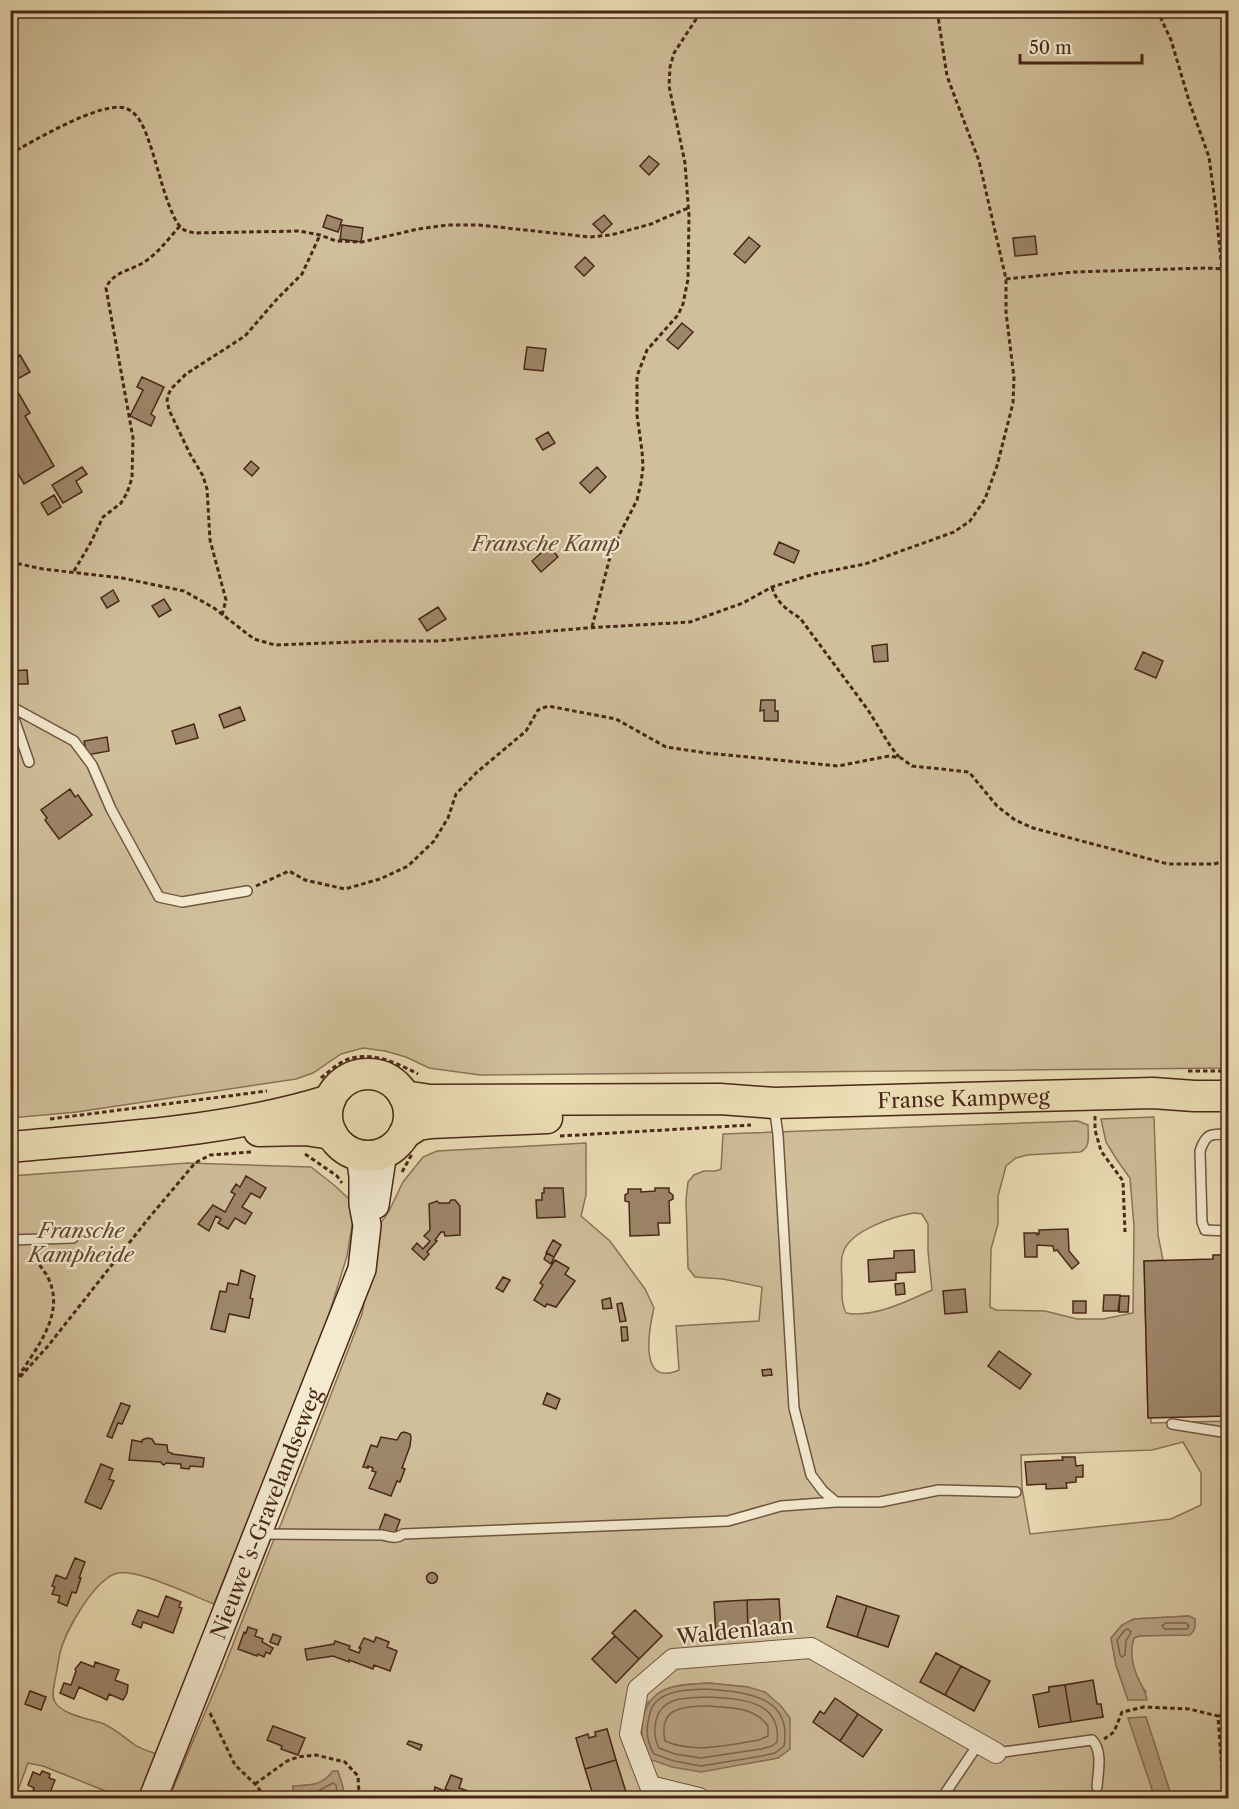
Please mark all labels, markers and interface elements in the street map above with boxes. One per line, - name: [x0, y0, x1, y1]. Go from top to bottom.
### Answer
- scale bar: [1020, 27, 1142, 65]
- text: 50 m: [1029, 37, 1072, 59]
- park label: Fransche Kamp: [470, 531, 620, 556]
- street label: Franse Kampweg: [877, 1083, 1051, 1113]
- park label: Fransche Kampheide: [26, 1218, 135, 1267]
- street label: Nieuwe 's-Gravelandseweg: [205, 1384, 327, 1642]
- street label: Waldenlaan: [674, 1612, 795, 1650]

